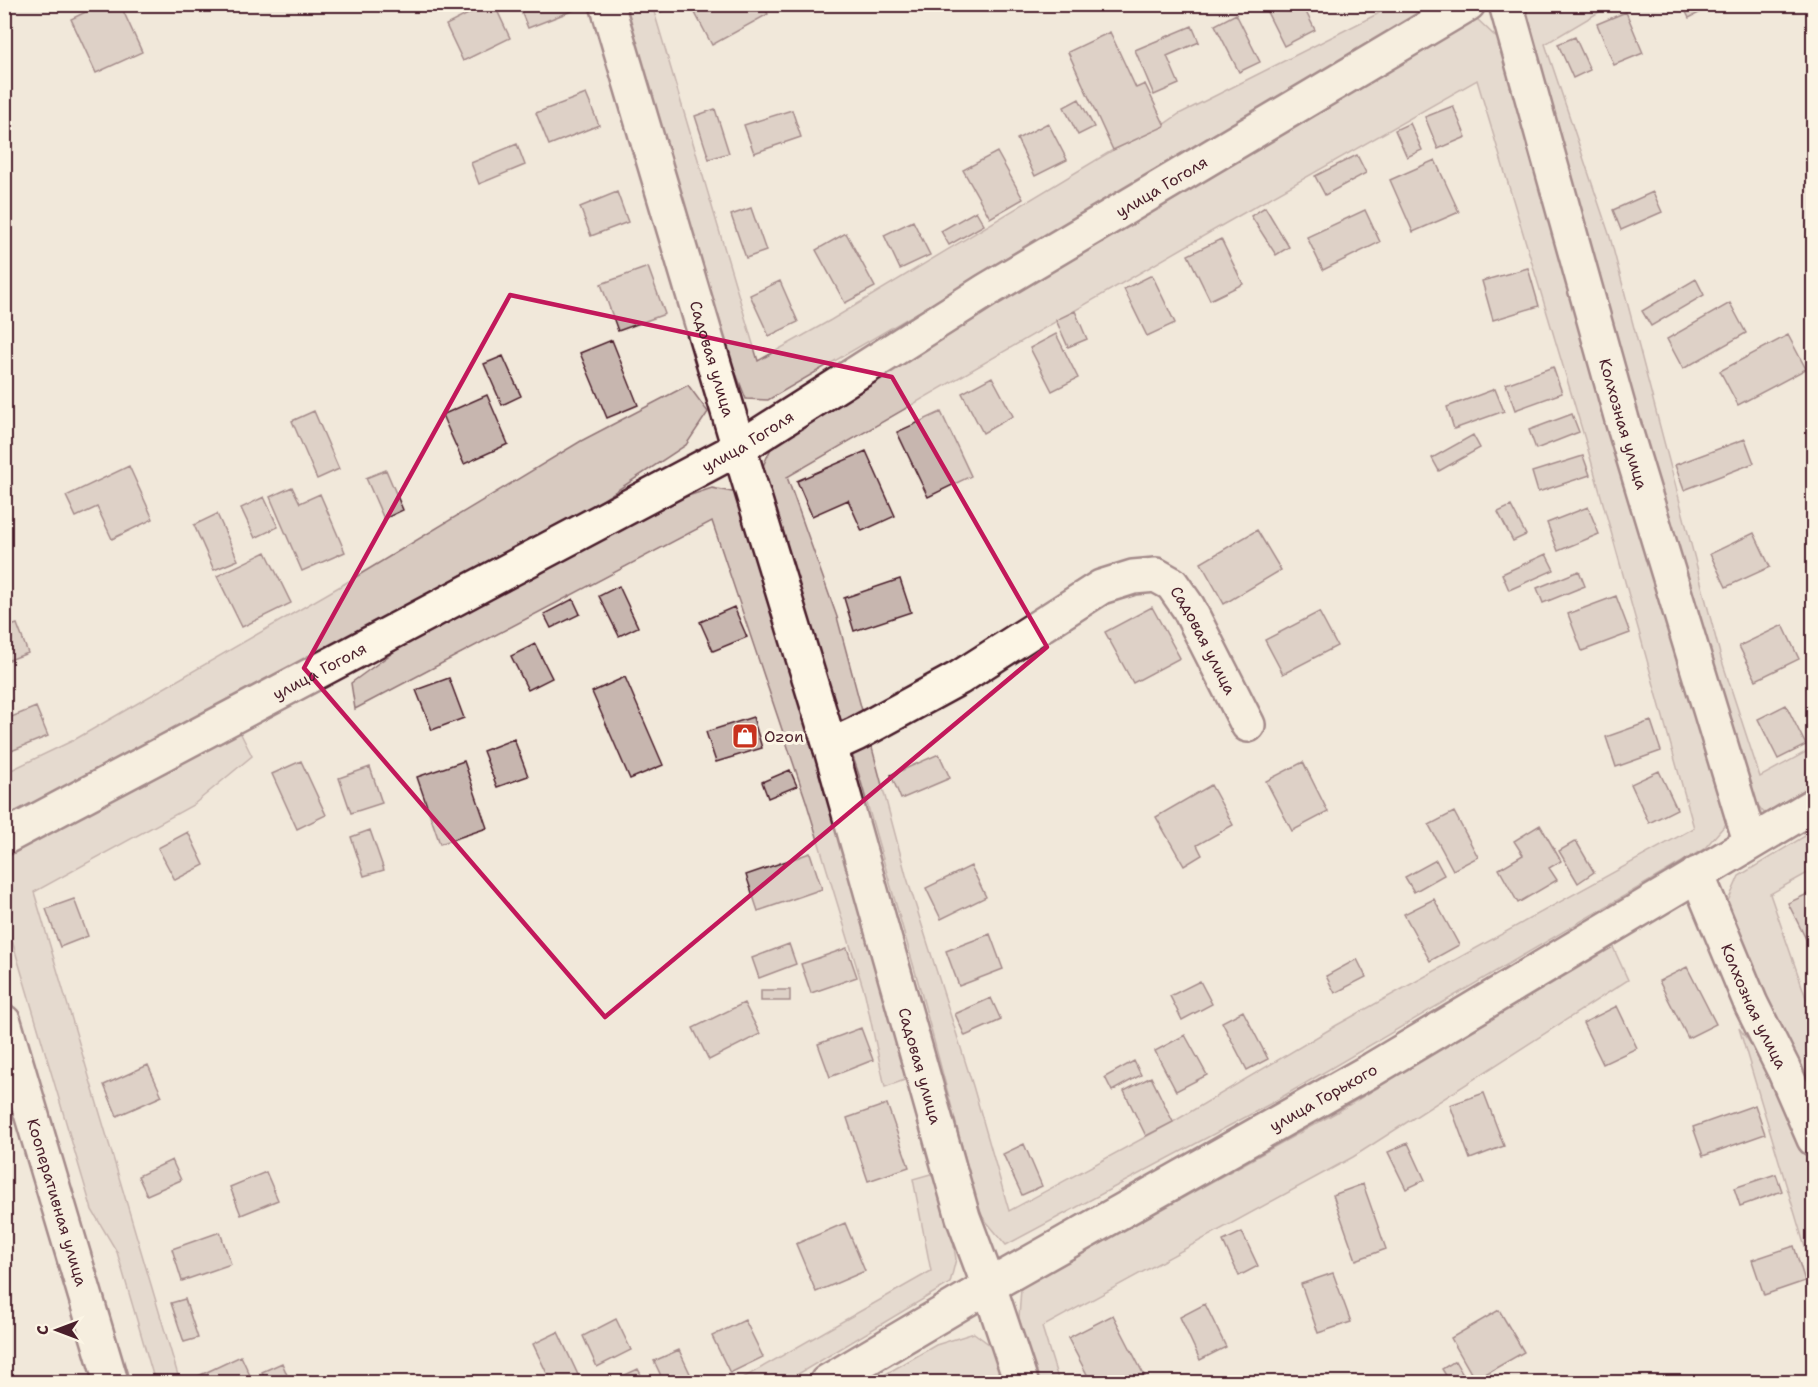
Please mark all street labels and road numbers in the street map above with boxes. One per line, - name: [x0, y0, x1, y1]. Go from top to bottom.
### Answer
- street label: улица Гоголя: [1112, 151, 1211, 222]
- street label: Садовая улица: [685, 298, 739, 420]
- street label: Колхозная улица: [1594, 356, 1653, 492]
- street label: улица Гоголя: [698, 406, 798, 477]
- street label: Садовая улица: [1165, 582, 1241, 698]
- street label: улица Гоголя: [269, 638, 370, 705]
- street label: Колхозная улица: [1716, 940, 1792, 1073]
- street label: Садовая улица: [893, 1005, 946, 1127]
- street label: улица Горького: [1266, 1059, 1381, 1137]
- street label: Кооперативная улица: [22, 1116, 92, 1289]

